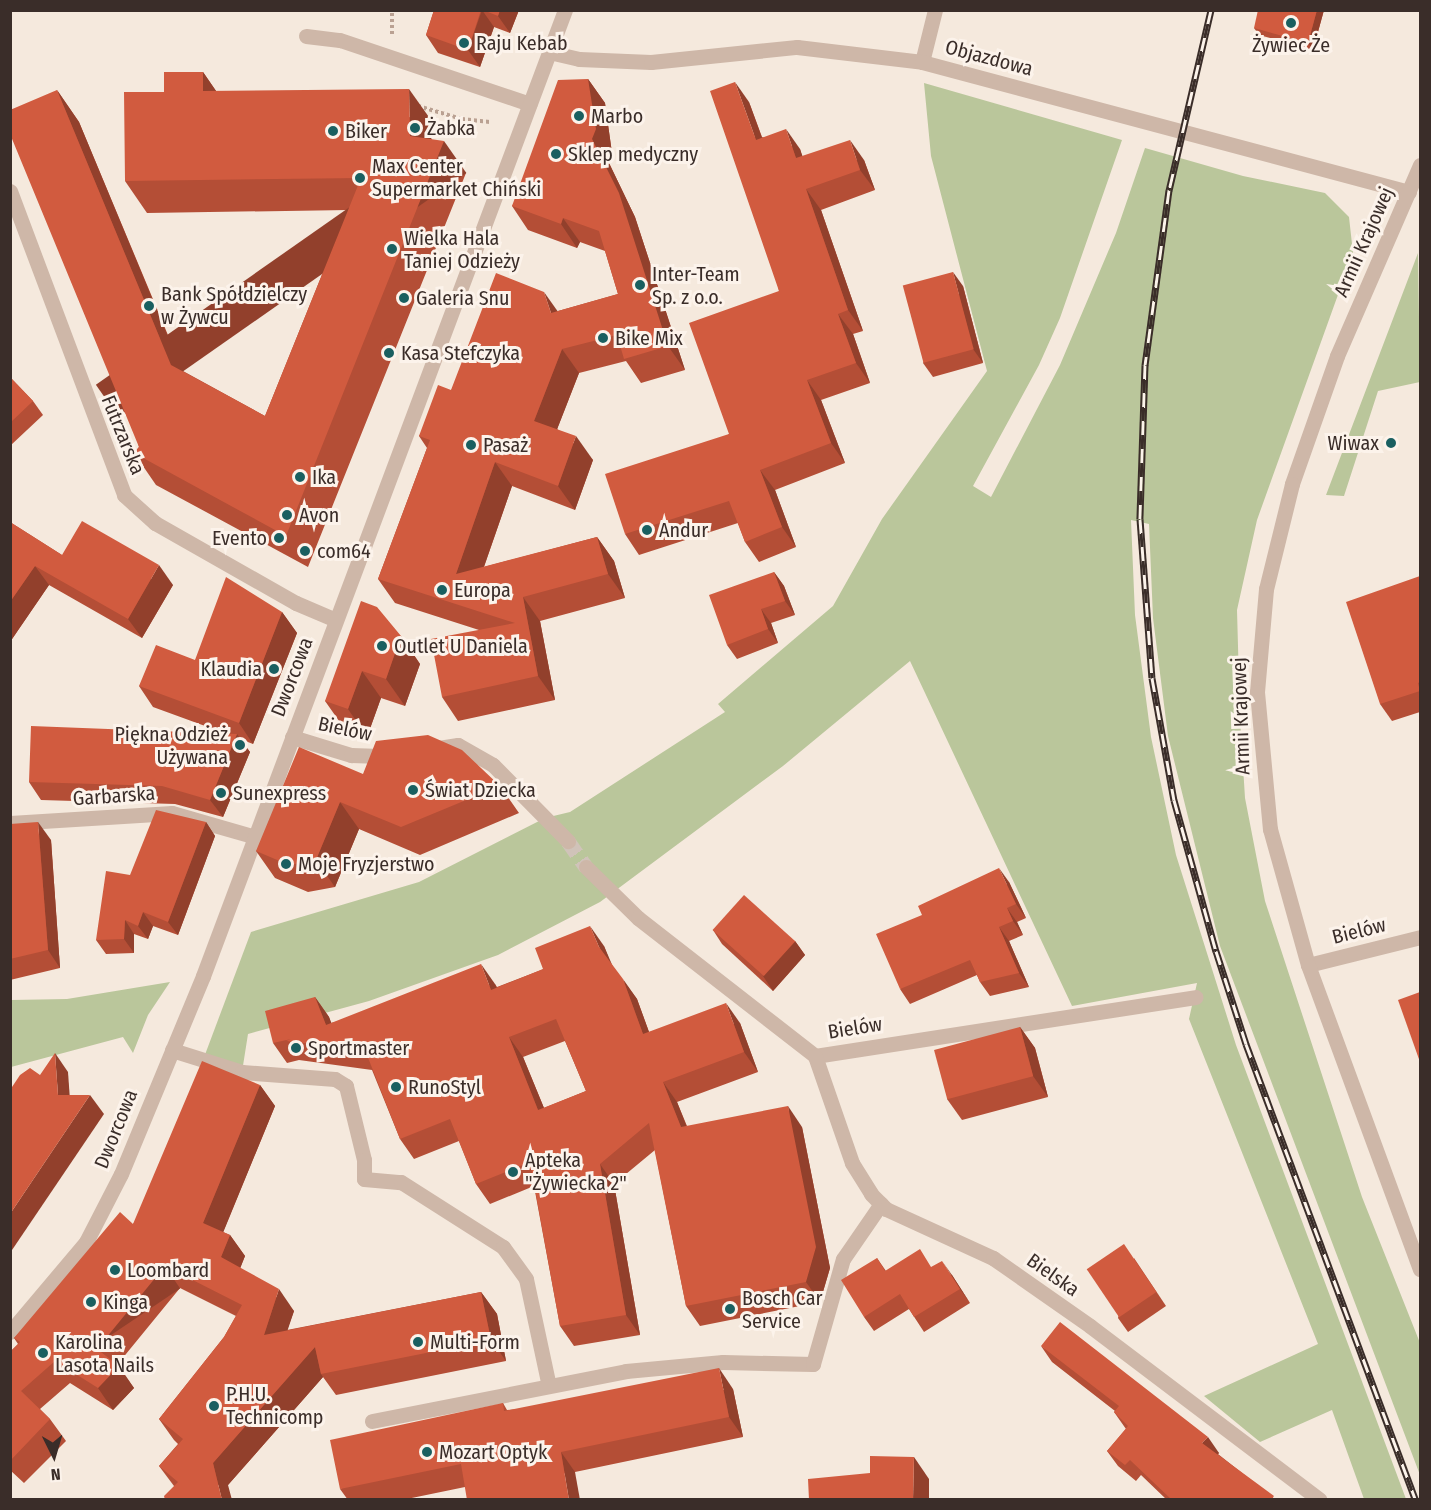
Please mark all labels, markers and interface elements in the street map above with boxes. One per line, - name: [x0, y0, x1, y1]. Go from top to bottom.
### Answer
- marker: Żywiec Że: [1284, 16, 1298, 30]
- place label: Raju Kebab: [476, 31, 568, 55]
- place label: Żywiec Że: [1252, 33, 1330, 57]
- street label: Objazdowa: [943, 35, 1035, 81]
- marker: Raju Kebab: [457, 36, 471, 50]
- place label: Marbo: [591, 104, 643, 128]
- marker: Marbo: [572, 109, 586, 123]
- place label: Żabka: [427, 116, 475, 140]
- place label: Biker: [345, 119, 387, 143]
- marker: Żabka: [408, 121, 422, 135]
- marker: Biker: [326, 124, 340, 138]
- place label: Sklep medyczny: [568, 142, 698, 166]
- marker: Sklep medyczny: [549, 147, 563, 161]
- place label: Max Center Supermarket Chiński: [372, 154, 541, 201]
- marker: Max Center Supermarket Chiński: [353, 171, 367, 185]
- street label: Armii Krajowej: [1329, 183, 1399, 301]
- place label: Wielka Hala Taniej Odzieży: [404, 226, 520, 273]
- marker: Wielka Hala Taniej Odzieży: [385, 242, 399, 256]
- place label: Inter-Team Sp. z o.o.: [652, 262, 740, 309]
- marker: Inter-Team Sp. z o.o.: [633, 278, 647, 292]
- place label: Bank Spółdzielczy w Żywcu: [161, 282, 307, 329]
- place label: Galeria Snu: [416, 286, 510, 310]
- marker: Galeria Snu: [397, 291, 411, 305]
- marker: Bank Spółdzielczy w Żywcu: [142, 299, 156, 313]
- place label: Bike Mix: [615, 326, 683, 350]
- marker: Bike Mix: [596, 331, 610, 345]
- place label: Kasa Stefczyka: [401, 341, 520, 365]
- marker: Kasa Stefczyka: [382, 346, 396, 360]
- street label: Futrzarska: [96, 392, 150, 478]
- place label: Wiwax: [1328, 431, 1379, 455]
- place label: Pasaż: [483, 433, 528, 457]
- marker: Wiwax: [1384, 436, 1398, 450]
- marker: Pasaż: [464, 438, 478, 452]
- place label: Ika: [312, 465, 336, 489]
- marker: Ika: [293, 470, 307, 484]
- place label: Avon: [299, 503, 339, 527]
- marker: Avon: [280, 508, 294, 522]
- place label: Andur: [659, 518, 708, 542]
- marker: Andur: [640, 523, 654, 537]
- place label: Evento: [212, 526, 267, 550]
- marker: Evento: [272, 531, 286, 545]
- place label: com64: [317, 539, 371, 563]
- marker: com64: [298, 544, 312, 558]
- place label: Europa: [454, 578, 511, 602]
- marker: Europa: [435, 583, 449, 597]
- street label: Dworcowa: [266, 634, 318, 720]
- place label: Outlet U Daniela: [394, 634, 528, 658]
- marker: Outlet U Daniela: [375, 639, 389, 653]
- place label: Klaudia: [200, 657, 262, 681]
- street label: Armii Krajowej: [1227, 657, 1255, 775]
- marker: Klaudia: [267, 662, 281, 676]
- street label: Bielów: [316, 712, 374, 746]
- place label: Piękna Odzież Używana: [114, 722, 228, 769]
- marker: Piękna Odzież Używana: [233, 738, 247, 752]
- place label: Świat Dziecka: [425, 778, 536, 802]
- street label: Garbarska: [72, 781, 156, 811]
- place label: Sunexpress: [233, 781, 326, 805]
- marker: Świat Dziecka: [406, 783, 420, 797]
- marker: Sunexpress: [214, 786, 228, 800]
- place label: Moje Fryzjerstwo: [298, 852, 435, 876]
- marker: Moje Fryzjerstwo: [279, 857, 293, 871]
- street label: Bielów: [1330, 913, 1388, 949]
- street label: Bielów: [826, 1012, 884, 1044]
- place label: Sportmaster: [308, 1036, 409, 1060]
- marker: Sportmaster: [289, 1041, 303, 1055]
- place label: RunoStyl: [408, 1075, 481, 1099]
- marker: RunoStyl: [389, 1080, 403, 1094]
- street label: Dworcowa: [89, 1086, 143, 1172]
- place label: Apteka "Żywiecka 2": [525, 1148, 627, 1195]
- marker: Apteka "Żywiecka 2": [506, 1165, 520, 1179]
- street label: Bielska: [1022, 1248, 1084, 1302]
- place label: Loombard: [127, 1258, 209, 1282]
- marker: Loombard: [108, 1263, 122, 1277]
- place label: Bosch Car Service: [742, 1286, 823, 1333]
- place label: Kinga: [103, 1290, 148, 1314]
- marker: Kinga: [84, 1295, 98, 1309]
- marker: Bosch Car Service: [723, 1302, 737, 1316]
- place label: Karolina Lasota Nails: [55, 1330, 154, 1377]
- place label: Multi-Form: [430, 1330, 520, 1354]
- marker: Multi-Form: [411, 1335, 425, 1349]
- marker: Karolina Lasota Nails: [36, 1346, 50, 1360]
- place label: P.H.U. Technicomp: [226, 1382, 323, 1429]
- marker: P.H.U. Technicomp: [207, 1399, 221, 1413]
- north arrow: [24, 1426, 84, 1486]
- place label: Mozart Optyk: [439, 1440, 547, 1464]
- marker: Mozart Optyk: [420, 1445, 434, 1459]
- text: N: [50, 1465, 61, 1484]

